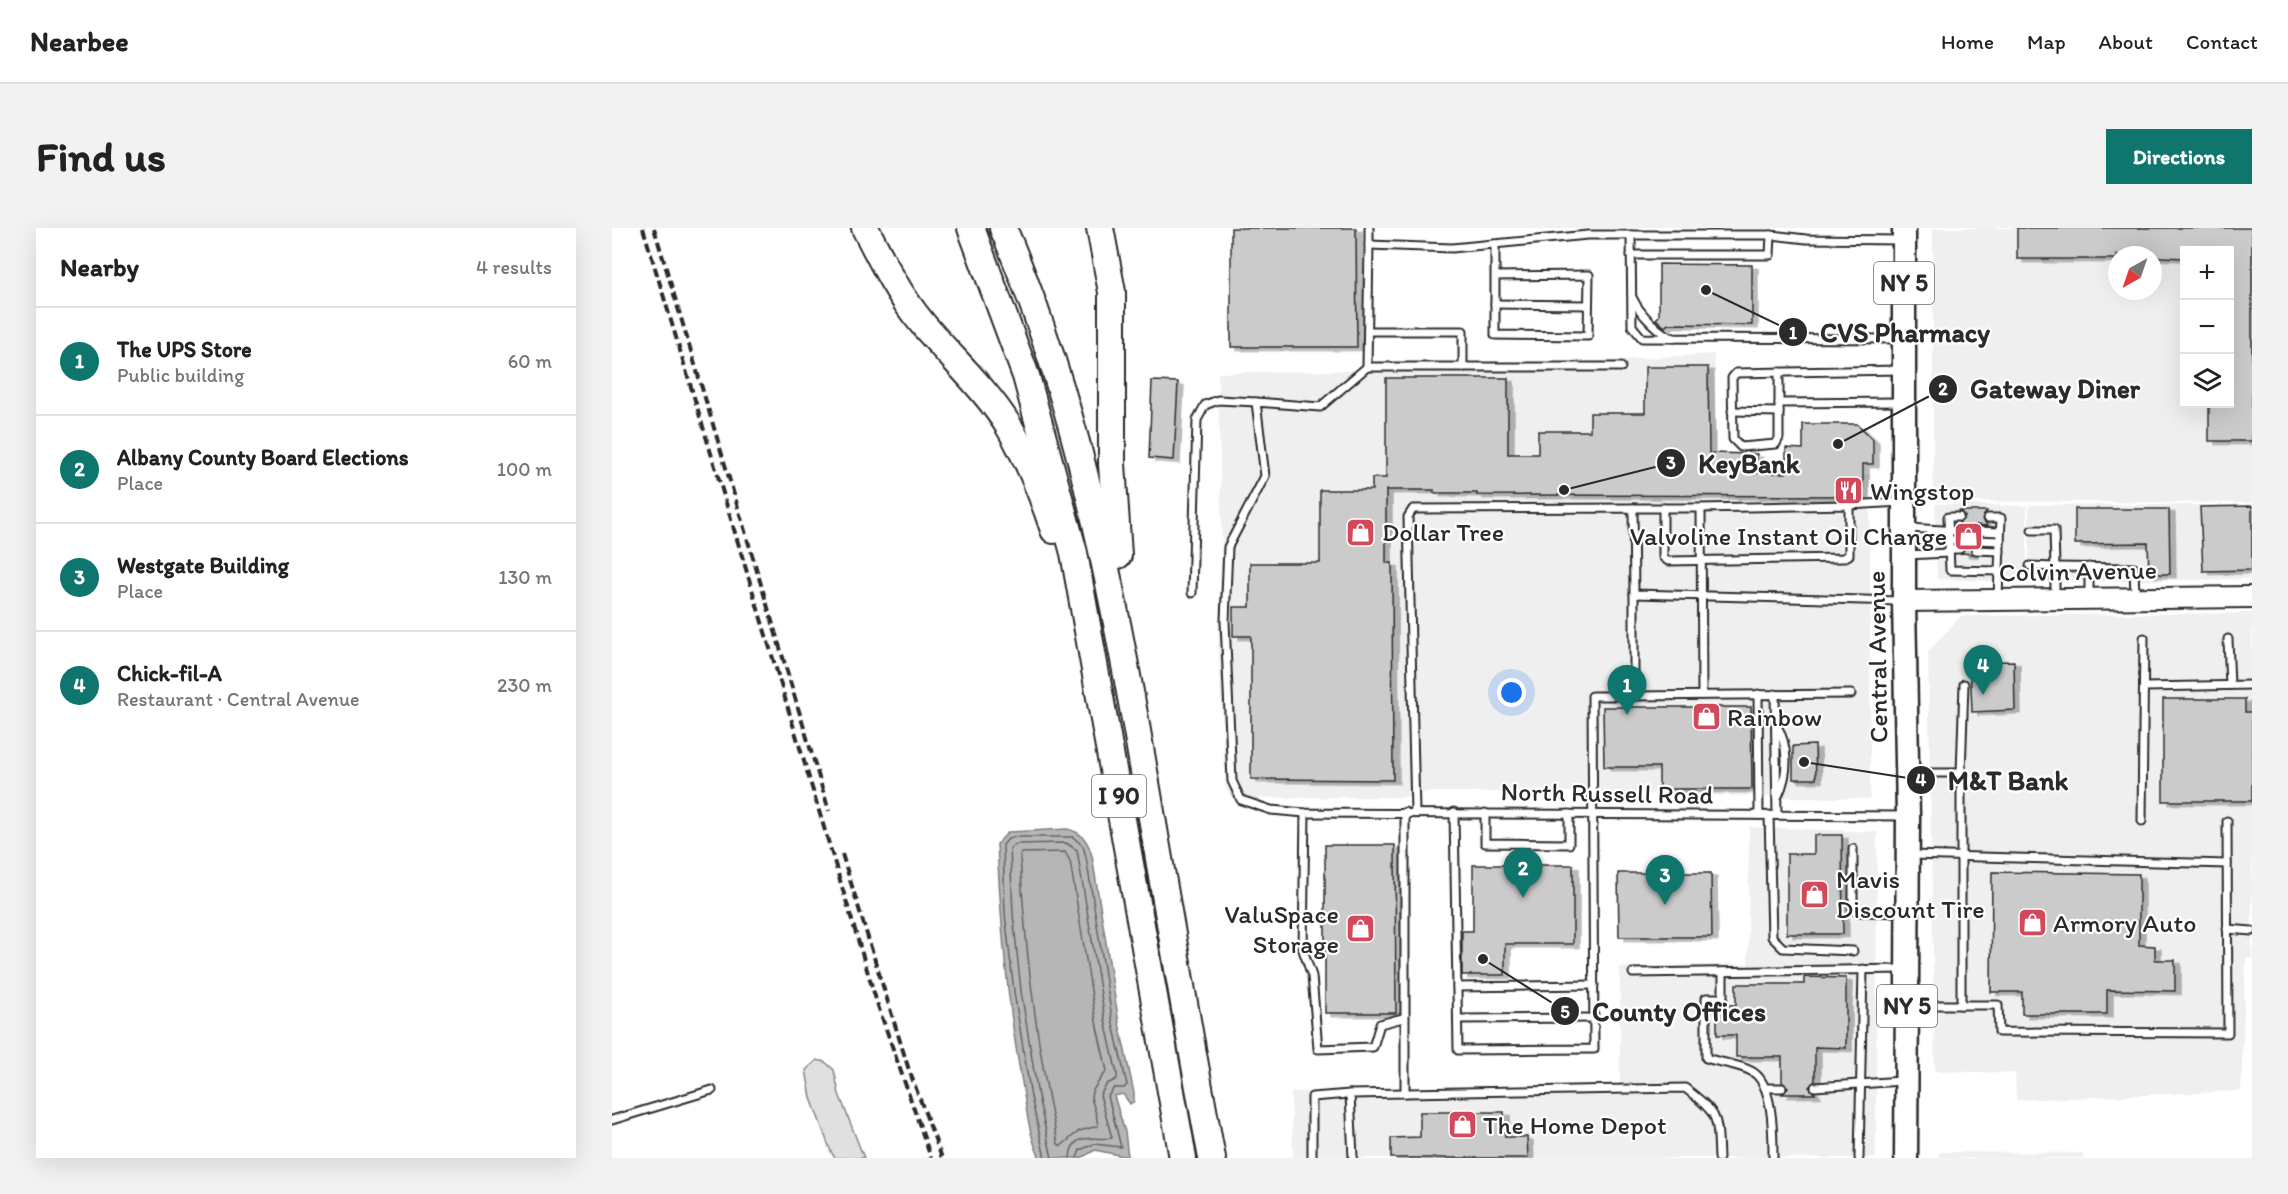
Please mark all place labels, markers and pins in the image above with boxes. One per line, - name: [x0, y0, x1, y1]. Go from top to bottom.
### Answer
- callout: CVS Pharmacy: [1778, 310, 2002, 355]
- callout: Gateway Diner: [1928, 366, 2152, 411]
- callout: KeyBank: [1656, 441, 1811, 486]
- restaurant icon: Wingstop: [1833, 475, 1865, 507]
- place label: Wingstop: [1870, 475, 1974, 507]
- shop icon: Dollar Tree: [1345, 516, 1377, 548]
- place label: Dollar Tree: [1382, 516, 1504, 548]
- place label: Valvoline Instant Oil Change: [1630, 520, 1947, 552]
- shop icon: Valvoline Instant Oil Change: [1952, 520, 1984, 552]
- pin: 4: [1964, 646, 2002, 695]
- pin: 1: [1608, 666, 1646, 715]
- shop icon: Rainbow: [1690, 701, 1722, 733]
- place label: Rainbow: [1727, 701, 1822, 733]
- callout: M&T Bank: [1906, 758, 2081, 803]
- pin: 2: [1504, 848, 1542, 898]
- pin: 3: [1646, 856, 1684, 905]
- place label: Mavis Discount Tire: [1836, 863, 1985, 925]
- shop icon: Mavis Discount Tire: [1799, 878, 1831, 910]
- place label: ValuSpace Storage: [1224, 898, 1339, 960]
- shop icon: Armory Auto: [2016, 907, 2048, 939]
- place label: Armory Auto: [2053, 907, 2196, 939]
- shop icon: ValuSpace Storage: [1344, 913, 1376, 945]
- callout: County Offices: [1550, 989, 1778, 1034]
- shop icon: The Home Depot: [1446, 1109, 1478, 1141]
- place label: The Home Depot: [1483, 1109, 1667, 1141]

